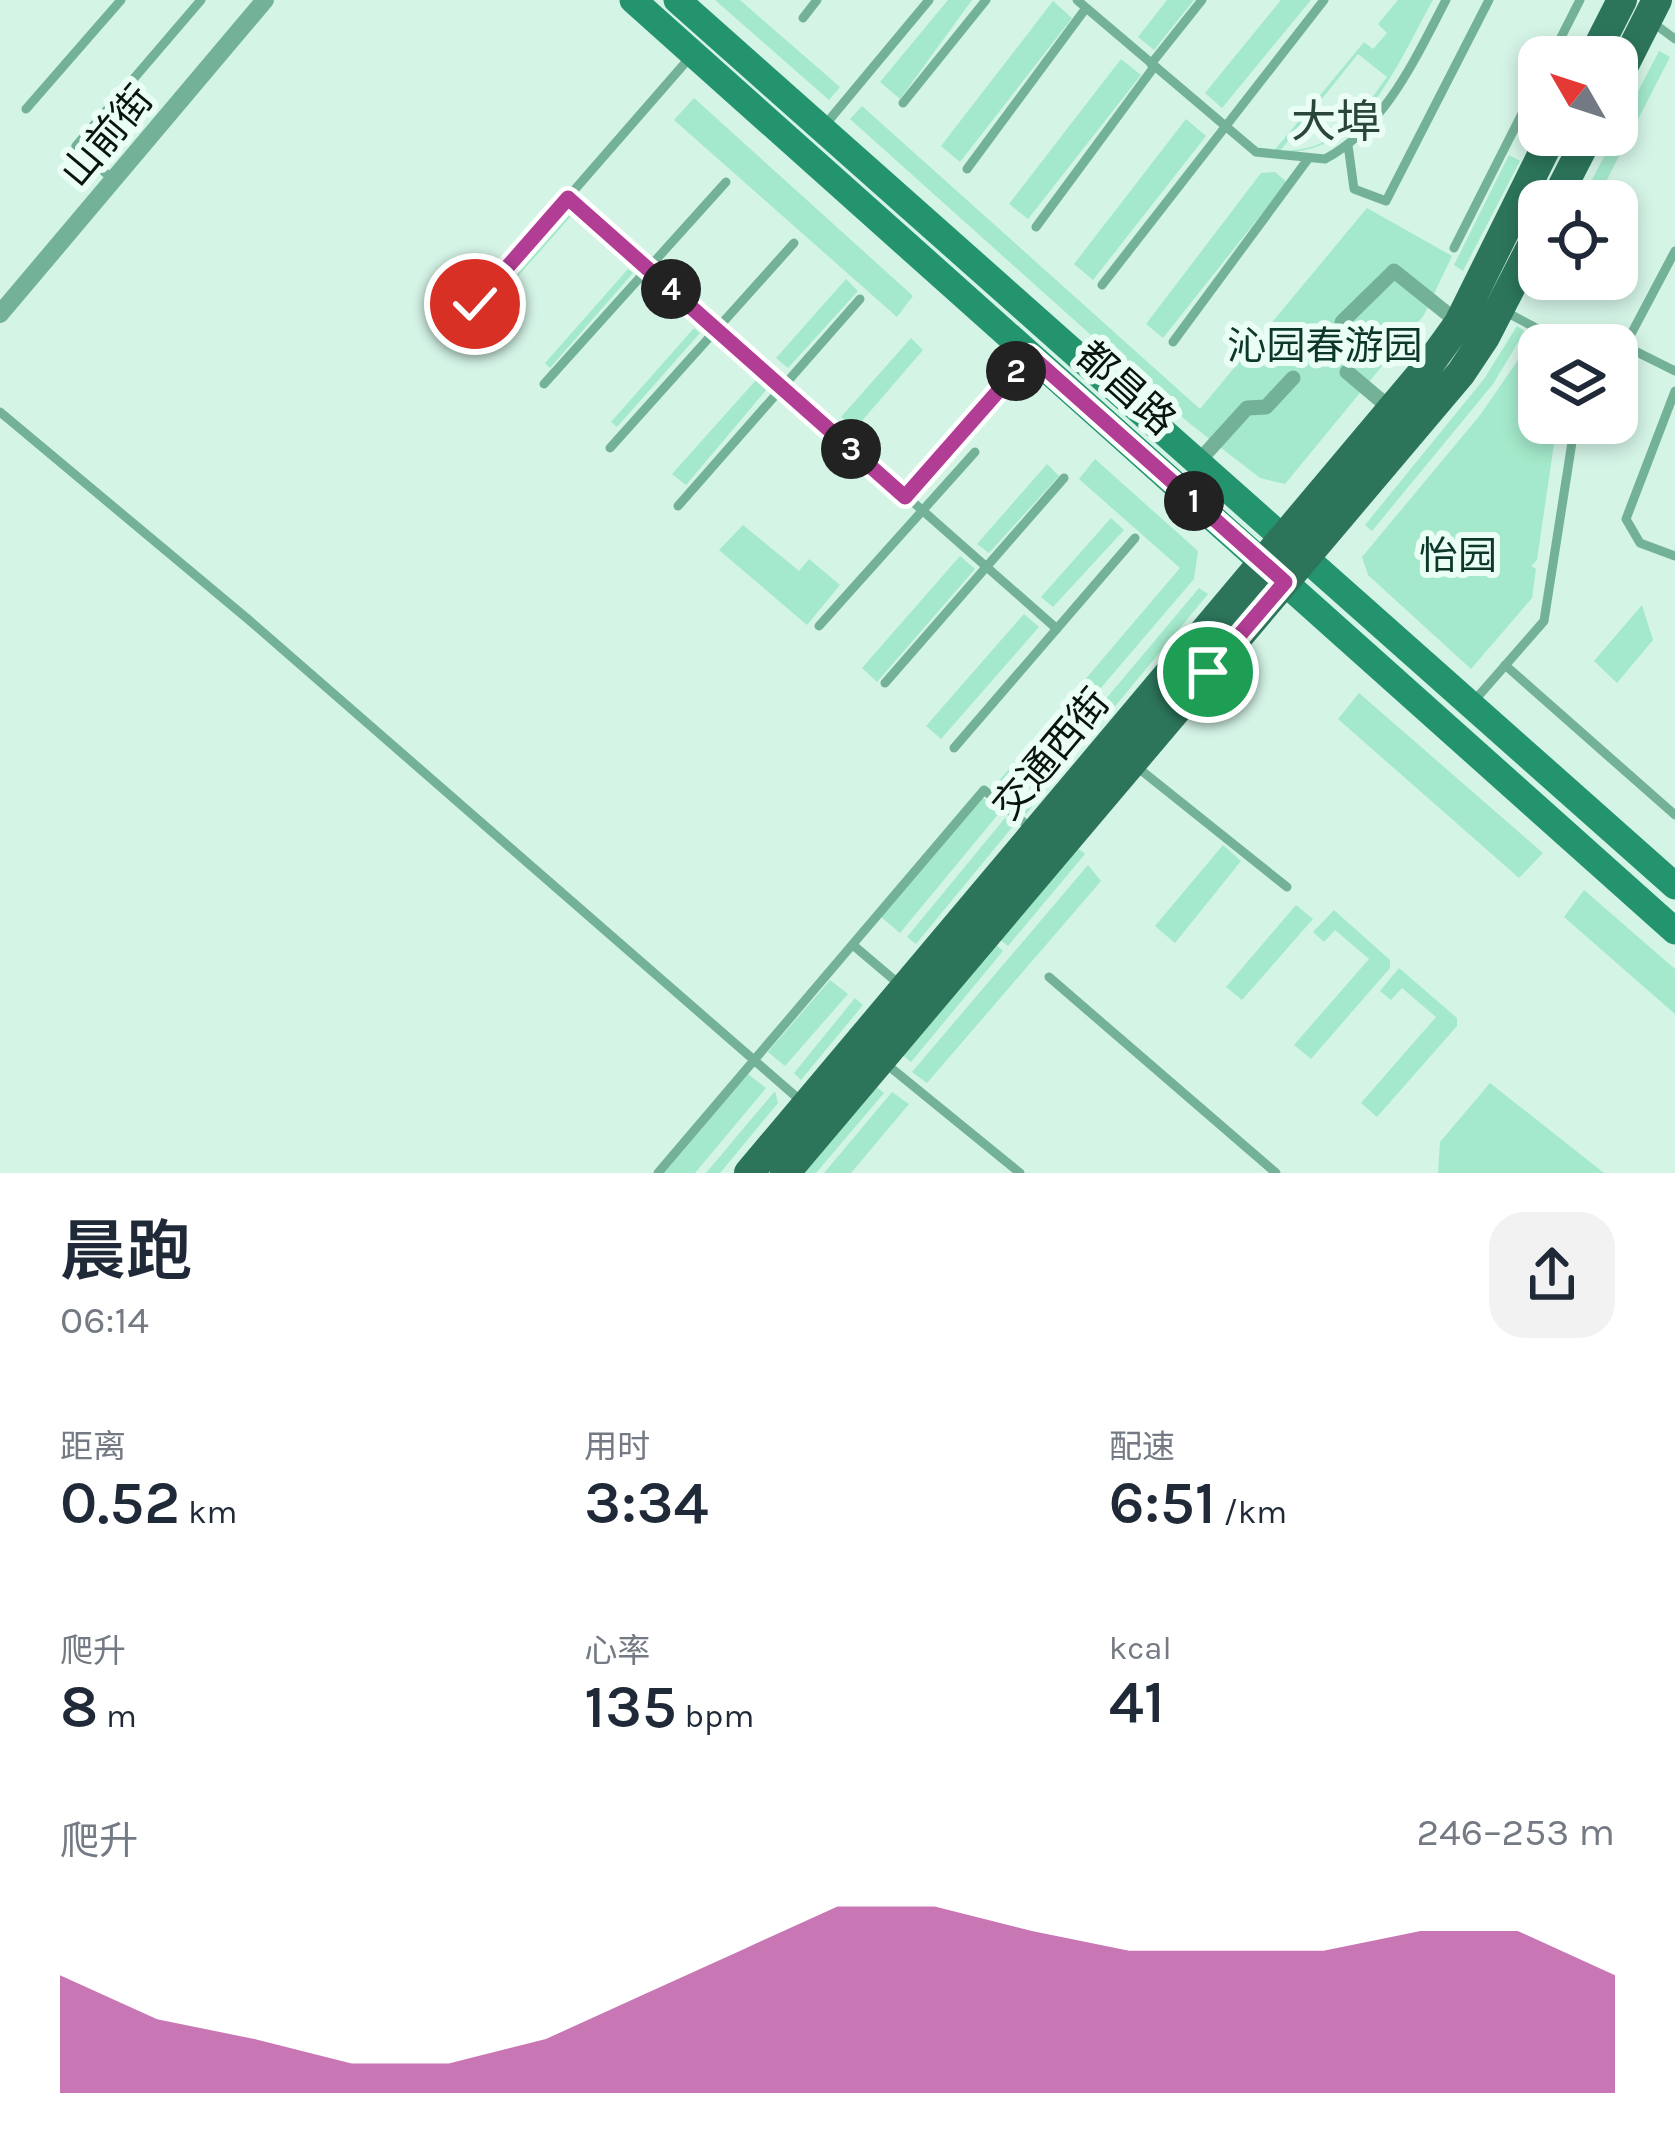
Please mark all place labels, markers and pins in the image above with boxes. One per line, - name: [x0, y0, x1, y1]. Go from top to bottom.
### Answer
- pin: [424, 253, 526, 355]
- pin: 4: [641, 259, 701, 319]
- pin: 2: [986, 341, 1046, 401]
- pin: 3: [821, 419, 881, 479]
- pin: 1: [1164, 471, 1224, 531]
- pin: [1157, 621, 1259, 723]

